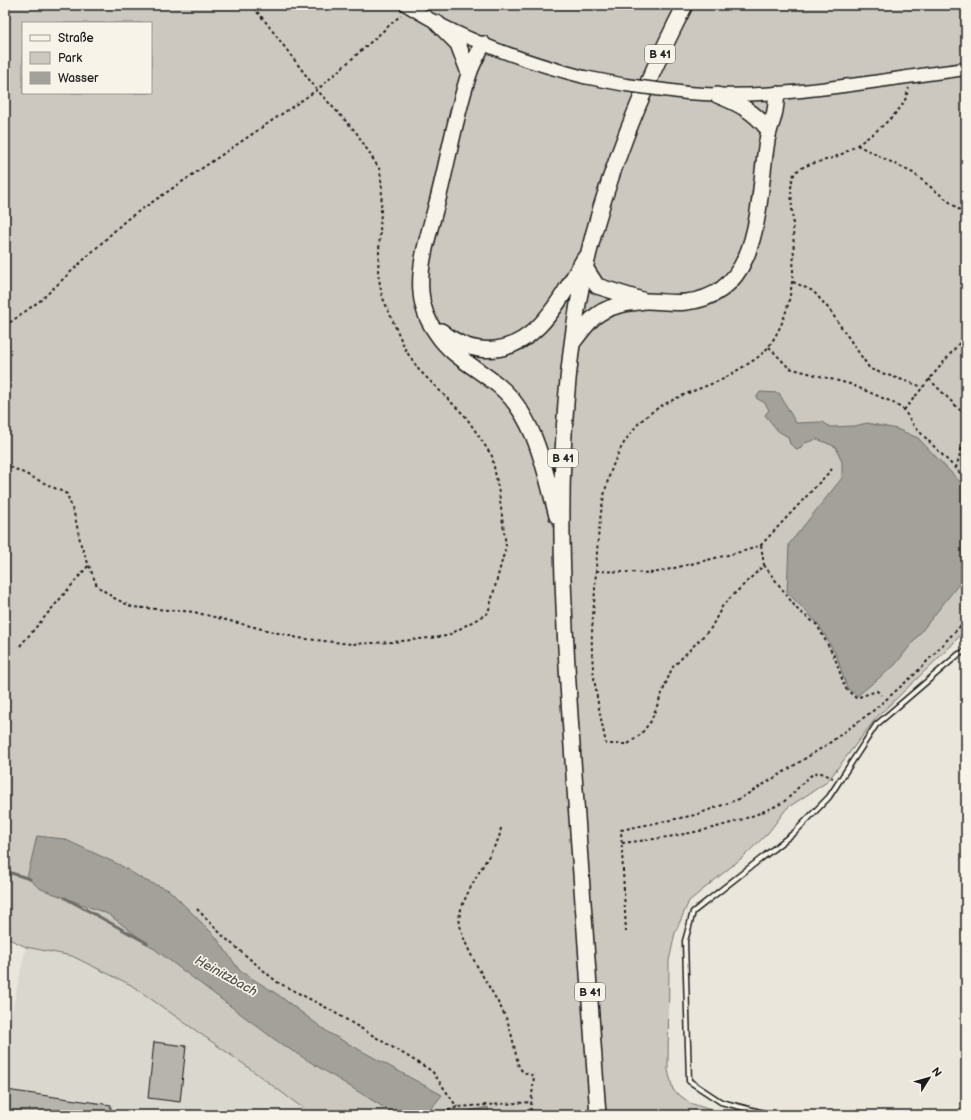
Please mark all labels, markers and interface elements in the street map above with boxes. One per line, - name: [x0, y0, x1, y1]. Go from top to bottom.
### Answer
- legend: [22, 22, 152, 94]
- text: Straße: [58, 31, 94, 46]
- road number: B 41: [645, 45, 675, 63]
- text: Park: [58, 51, 82, 66]
- text: Wasser: [58, 71, 99, 86]
- road number: B 41: [548, 449, 578, 467]
- water label: Heinitzbach: [192, 952, 260, 1000]
- road number: B 41: [575, 983, 605, 1001]
- north arrow: [909, 1058, 949, 1098]
- text: N: [929, 1065, 944, 1079]

